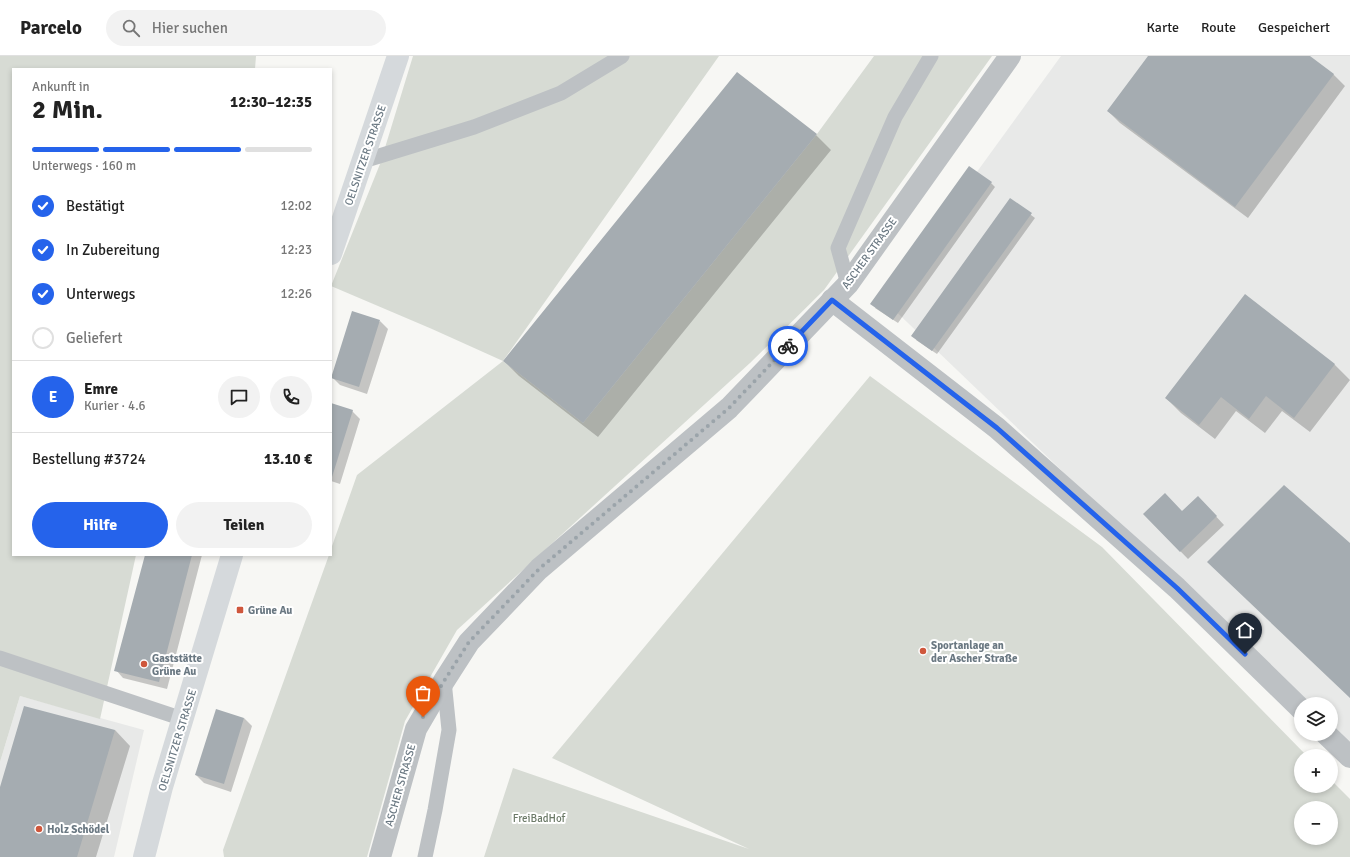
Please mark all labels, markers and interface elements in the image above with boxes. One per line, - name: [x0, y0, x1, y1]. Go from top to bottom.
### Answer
- search box: [106, 10, 386, 46]
- text: Parcelo: [20, 16, 82, 40]
- icon: search: [120, 17, 142, 39]
- text: Hier suchen: [152, 19, 228, 37]
- text: Karte: [1146, 19, 1179, 36]
- text: Route: [1201, 19, 1236, 36]
- text: Gespeichert: [1258, 19, 1330, 36]
- text: Ankunft in: [32, 79, 90, 95]
- text: 12:30–12:35: [230, 93, 312, 111]
- text: 2 Min.: [32, 94, 103, 126]
- street label: OELSNITZER STRASSE: [342, 103, 389, 207]
- text: Unterwegs · 160 m: [32, 158, 136, 174]
- icon: check: [32, 195, 54, 217]
- text: Bestätigt: [66, 197, 124, 215]
- text: 12:02: [280, 198, 312, 214]
- street label: ASCHER STRASSE: [839, 215, 900, 292]
- icon: check: [32, 239, 54, 261]
- text: In Zubereitung: [66, 241, 160, 259]
- text: 12:23: [280, 242, 312, 258]
- icon: check: [32, 283, 54, 305]
- text: Unterwegs: [66, 285, 135, 303]
- text: 12:26: [280, 286, 312, 302]
- courier: [768, 326, 808, 366]
- text: Geliefert: [66, 329, 123, 347]
- icon: bike: [777, 335, 799, 357]
- button: chat: [218, 376, 260, 418]
- button: phone: [270, 376, 312, 418]
- text: Emre: [84, 380, 118, 398]
- text: E: [49, 388, 57, 406]
- text: Kurier · 4.6: [84, 398, 146, 414]
- text: Bestellung #3724: [32, 450, 146, 468]
- text: 13.10 €: [264, 450, 312, 468]
- button: Hilfe: [32, 502, 168, 548]
- button: Teilen: [176, 502, 312, 548]
- place label: Grüne Au: [248, 604, 292, 617]
- marker: Grüne Au: [235, 605, 245, 615]
- pin: [1228, 613, 1262, 654]
- icon: home: [1234, 619, 1256, 641]
- place label: Sportanlage an der Ascher Straße: [931, 639, 1018, 665]
- marker: Sportanlage an der Ascher Straße: [918, 646, 928, 656]
- place label: Gaststätte Grüne Au: [152, 652, 203, 678]
- marker: Gaststätte Grüne Au: [139, 659, 149, 669]
- pin: [406, 676, 440, 717]
- icon: bag: [412, 682, 434, 704]
- street label: OELSNITZER STRASSE: [156, 688, 199, 793]
- map controls: [1294, 697, 1338, 845]
- button: layers: [1294, 697, 1338, 741]
- street label: ASCHER STRASSE: [383, 742, 418, 828]
- button: +: [1294, 749, 1338, 793]
- button: −: [1294, 801, 1338, 845]
- park label: FreiBadHof: [513, 812, 567, 825]
- place label: Holz Schödel: [47, 823, 110, 836]
- marker: Holz Schödel: [34, 824, 44, 834]

